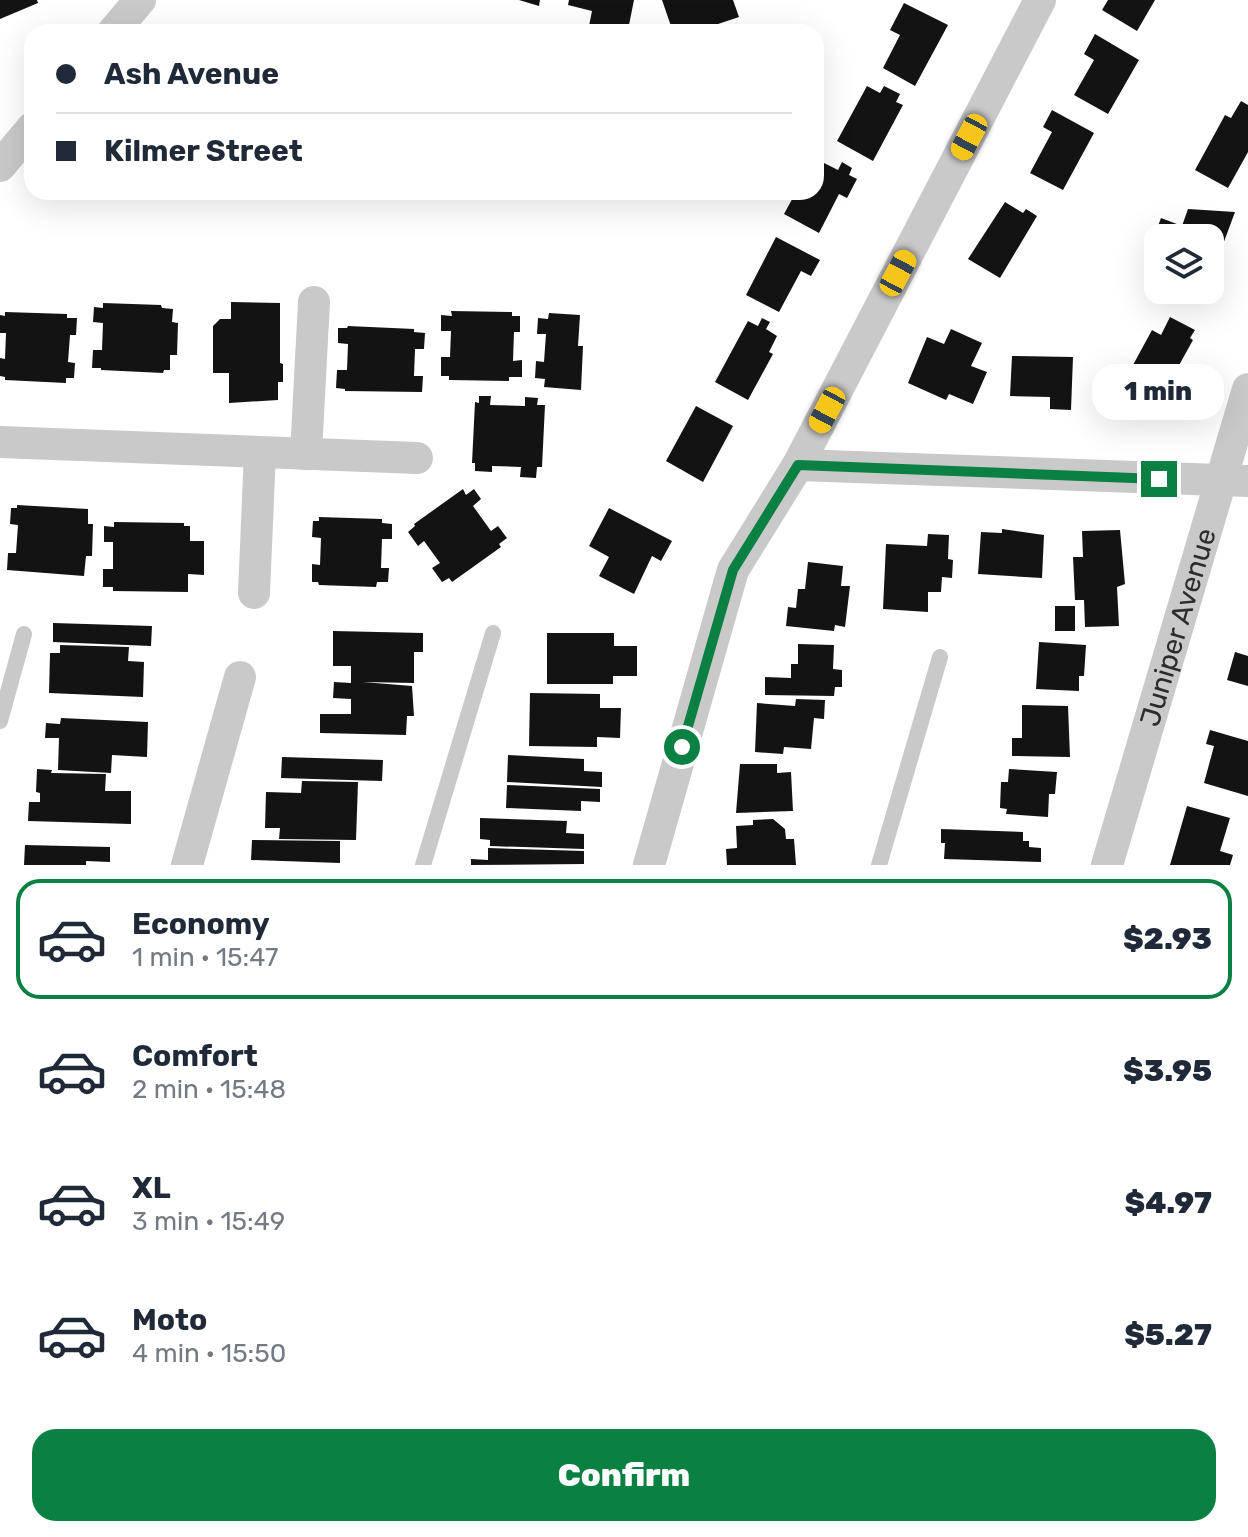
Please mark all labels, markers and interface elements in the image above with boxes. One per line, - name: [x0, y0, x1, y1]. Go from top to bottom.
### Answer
- text: Ash Avenue: [104, 56, 279, 92]
- car: [947, 110, 991, 164]
- text: Kilmer Street: [104, 133, 303, 169]
- map controls: [1144, 224, 1224, 304]
- button: layers: [1144, 224, 1224, 304]
- car: [876, 246, 920, 300]
- callout: 1 min: [1093, 363, 1225, 419]
- text: 1 min: [1124, 376, 1192, 407]
- car: [805, 383, 849, 437]
- route end: [1141, 461, 1177, 497]
- street label: Juniper Avenue: [1133, 524, 1222, 730]
- route start: [664, 729, 700, 765]
- icon: car: [36, 903, 108, 975]
- text: Economy: [132, 906, 270, 942]
- text: $2.93: [1123, 921, 1212, 957]
- text: 1 min · 15:47: [132, 942, 278, 973]
- icon: car: [36, 1035, 108, 1107]
- text: Comfort: [132, 1038, 258, 1074]
- text: $3.95: [1123, 1053, 1212, 1089]
- text: 2 min · 15:48: [132, 1074, 286, 1105]
- icon: car: [36, 1167, 108, 1239]
- text: XL: [132, 1170, 171, 1206]
- text: $4.97: [1125, 1185, 1212, 1221]
- text: 3 min · 15:49: [132, 1206, 285, 1237]
- icon: car: [36, 1299, 108, 1371]
- text: Moto: [132, 1302, 207, 1338]
- text: $5.27: [1124, 1317, 1212, 1353]
- text: 4 min · 15:50: [132, 1338, 286, 1369]
- button: Confirm: [32, 1429, 1216, 1521]

